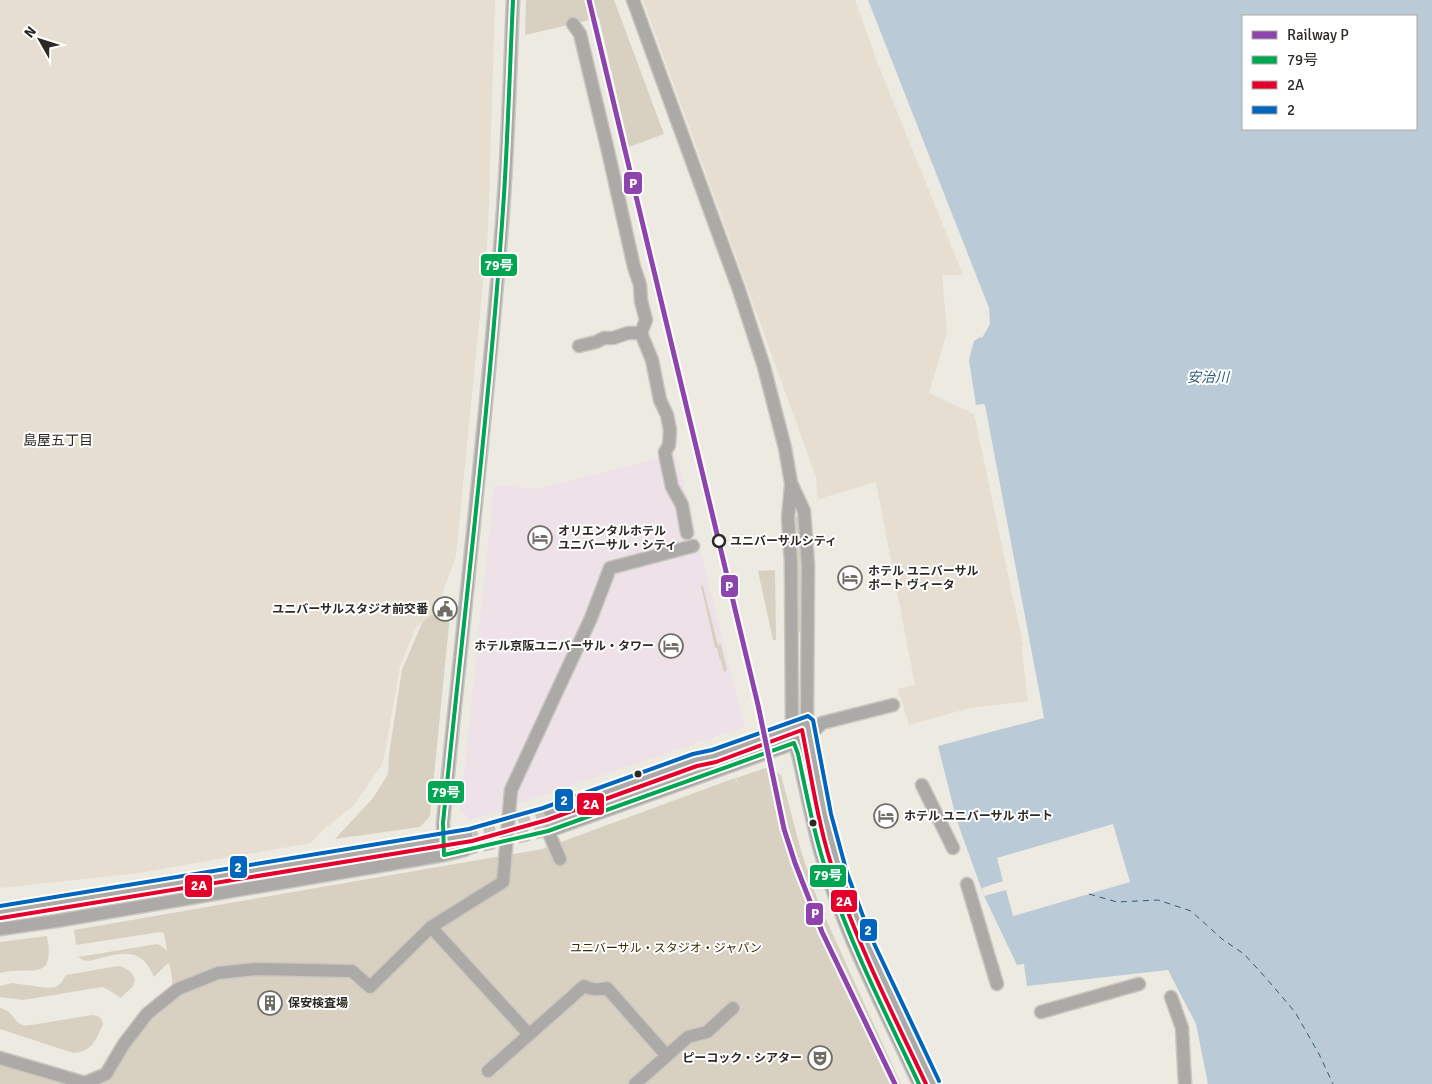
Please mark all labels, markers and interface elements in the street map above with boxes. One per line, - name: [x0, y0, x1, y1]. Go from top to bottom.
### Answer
- north arrow: [15, 15, 65, 65]
- legend: [1242, 15, 1417, 130]
- text: N: [21, 23, 40, 41]
- text: Railway P: [1287, 26, 1349, 44]
- text: 79号: [1287, 51, 1318, 69]
- text: 2A: [1287, 76, 1304, 94]
- text: 2: [1287, 101, 1295, 119]
- line badge: P: [623, 171, 643, 195]
- text: P: [629, 175, 637, 192]
- line badge: 79号: [480, 253, 518, 277]
- text: 79号: [484, 257, 514, 274]
- water label: 安治川: [1187, 369, 1231, 386]
- district label: 島屋五丁目: [23, 432, 93, 449]
- place label: オリエンタルホテル ユニバーサル・シティ: [558, 524, 677, 553]
- hotel icon: オリエンタルホテル ユニバーサル・シティ: [527, 525, 553, 551]
- marker: ユニバーサルシティ: [712, 534, 726, 548]
- place label: ユニバーサルシティ: [730, 534, 837, 549]
- place label: ホテル ユニバーサル ポート ヴィータ: [868, 564, 978, 593]
- hotel icon: ホテル ユニバーサル ポート ヴィータ: [837, 565, 863, 591]
- line badge: P: [720, 574, 739, 598]
- text: P: [725, 578, 733, 595]
- public building icon: ユニバーサルスタジオ前交番: [432, 596, 458, 622]
- place label: ユニバーサルスタジオ前交番: [272, 602, 429, 617]
- hotel icon: ホテル京阪ユニバーサル・タワー: [658, 633, 684, 659]
- place label: ホテル京阪ユニバーサル・タワー: [474, 639, 654, 654]
- unlabelled marker: [633, 769, 643, 779]
- line badge: 79号: [427, 780, 465, 804]
- text: 79号: [431, 784, 461, 801]
- line badge: 2: [554, 788, 574, 812]
- text: 2: [560, 792, 568, 809]
- line badge: 2A: [576, 792, 605, 816]
- text: 2A: [583, 796, 599, 813]
- hotel icon: ホテル ユニバーサル ポート: [873, 803, 899, 829]
- place label: ホテル ユニバーサル ポート: [904, 809, 1053, 824]
- unlabelled marker: [808, 818, 818, 828]
- line badge: 2: [229, 855, 248, 879]
- text: 2: [234, 859, 242, 876]
- line badge: 79号: [809, 864, 847, 888]
- text: 79号: [813, 867, 843, 884]
- line badge: 2A: [184, 874, 213, 898]
- text: 2A: [191, 877, 207, 894]
- line badge: 2A: [830, 889, 858, 913]
- text: 2A: [836, 893, 852, 910]
- line badge: P: [805, 902, 824, 926]
- text: P: [811, 905, 819, 922]
- line badge: 2: [859, 918, 878, 942]
- text: 2: [864, 922, 872, 939]
- park label: ユニバーサル・スタジオ・ジャパン: [570, 941, 762, 956]
- building icon: 保安検査場: [257, 990, 283, 1016]
- place label: 保安検査場: [288, 996, 348, 1011]
- theatre icon: ピーコック・シアター: [807, 1045, 833, 1071]
- place label: ピーコック・シアター: [682, 1051, 802, 1066]

